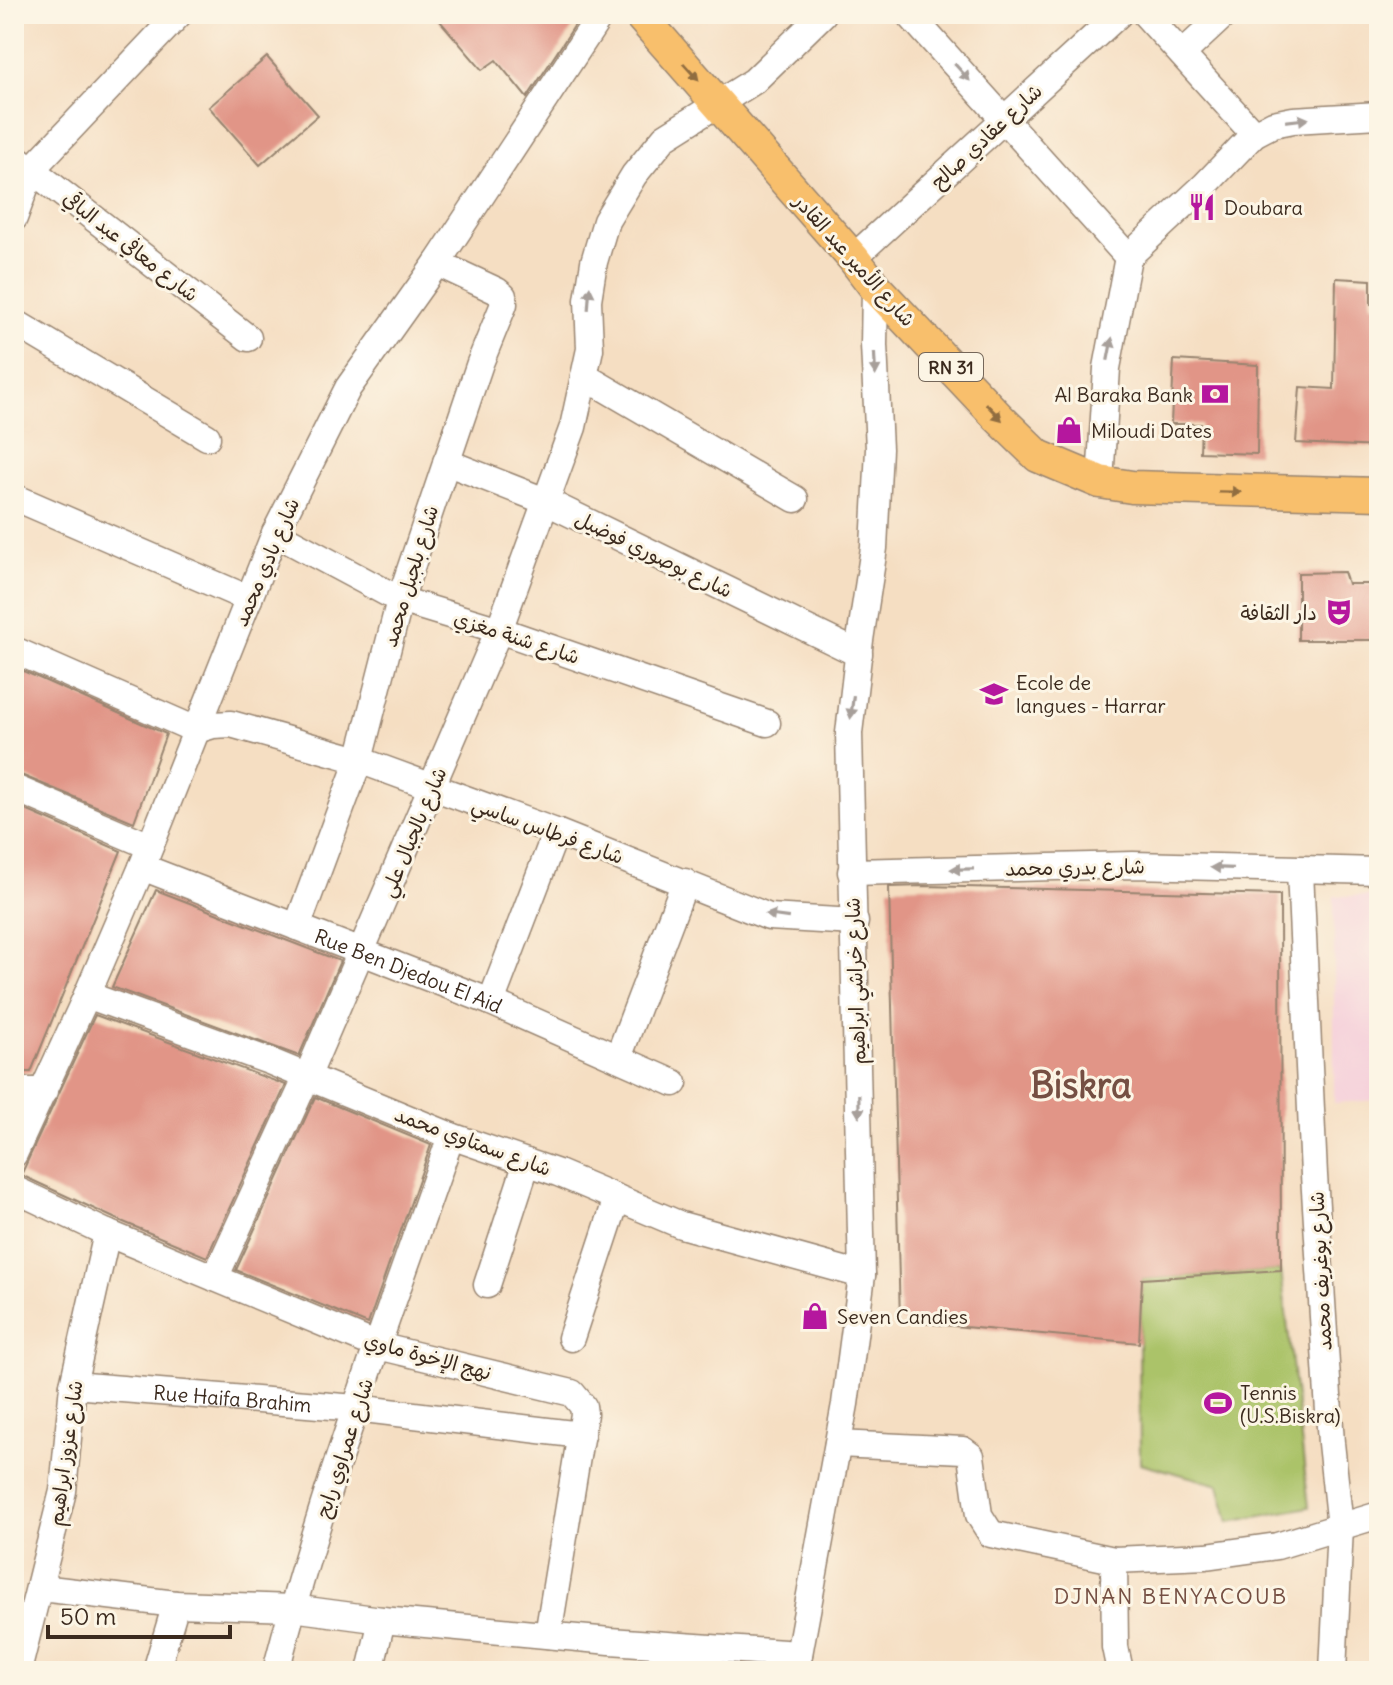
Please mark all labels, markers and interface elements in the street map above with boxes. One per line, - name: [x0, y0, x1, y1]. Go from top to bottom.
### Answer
- one-way arrow: [681, 62, 699, 81]
- one-way arrow: [952, 62, 970, 81]
- street label: شارع عقادي صالح: [925, 78, 1049, 196]
- one-way arrow: [1285, 114, 1310, 127]
- street label: شارع معافي عبد الباقي: [57, 185, 204, 308]
- street label: شارع الأمير عبد القادر: [786, 187, 921, 333]
- restaurant icon: Doubara: [1187, 192, 1217, 222]
- place label: Doubara: [1224, 195, 1303, 220]
- one-way arrow: [583, 286, 596, 311]
- one-way arrow: [1105, 336, 1117, 361]
- one-way arrow: [868, 352, 881, 378]
- road number: RN 31: [919, 353, 983, 381]
- bank icon: Al Baraka Bank: [1200, 379, 1230, 409]
- place label: Al Baraka Bank: [1055, 382, 1193, 407]
- one-way arrow: [984, 403, 1002, 422]
- shop icon: Miloudi Dates: [1054, 415, 1084, 445]
- place label: Miloudi Dates: [1091, 418, 1212, 443]
- one-way arrow: [1218, 485, 1243, 498]
- street label: شارع بادي محمد: [228, 494, 307, 631]
- street label: شارع بلجبل محمد: [377, 502, 445, 650]
- street label: شارع بوصوري فوضيل: [570, 505, 737, 606]
- theatre icon: دار الثقافة: [1324, 597, 1354, 627]
- place label: دار الثقافة: [1240, 600, 1317, 625]
- street label: شارع شنة مغزي: [450, 605, 583, 672]
- place label: Ecole de langues - Harrar: [1016, 670, 1166, 718]
- school or university icon: Ecole de langues - Harrar: [979, 679, 1009, 709]
- one-way arrow: [846, 695, 859, 720]
- street label: شارع بالجبال علي: [374, 763, 457, 903]
- street label: شارع فرطاس ساسي: [467, 791, 627, 875]
- street label: شارع بدري محمد: [1005, 853, 1145, 884]
- one-way arrow: [1209, 862, 1234, 874]
- one-way arrow: [949, 863, 974, 876]
- street label: شارع خراشي ابراهيم: [840, 897, 876, 1065]
- one-way arrow: [764, 910, 789, 923]
- street label: Rue Ben Djedou El Aid: [311, 923, 507, 1018]
- district label: Biskra: [1030, 1063, 1132, 1108]
- one-way arrow: [852, 1094, 865, 1119]
- street label: شارع سمتاوي محمد: [390, 1101, 555, 1184]
- street label: شارع بوغريف محمد: [1303, 1191, 1339, 1351]
- shop icon: Seven Candies: [800, 1301, 830, 1331]
- place label: Seven Candies: [837, 1304, 968, 1329]
- street label: نهج الإخوة ماوي: [361, 1327, 494, 1388]
- street label: شارع عمراوي رابح: [310, 1375, 381, 1522]
- street label: شارع عزوز ابراهيم: [42, 1379, 91, 1528]
- street label: Rue Haifa Brahim: [152, 1379, 312, 1417]
- place label: Tennis (U.S.Biskra): [1240, 1380, 1341, 1428]
- sports icon: Tennis (U.S.Biskra): [1203, 1388, 1233, 1418]
- district label: DJNAN BENYACOUB: [1054, 1582, 1288, 1610]
- scale bar: [48, 1589, 230, 1639]
- text: 50 m: [60, 1601, 116, 1631]

